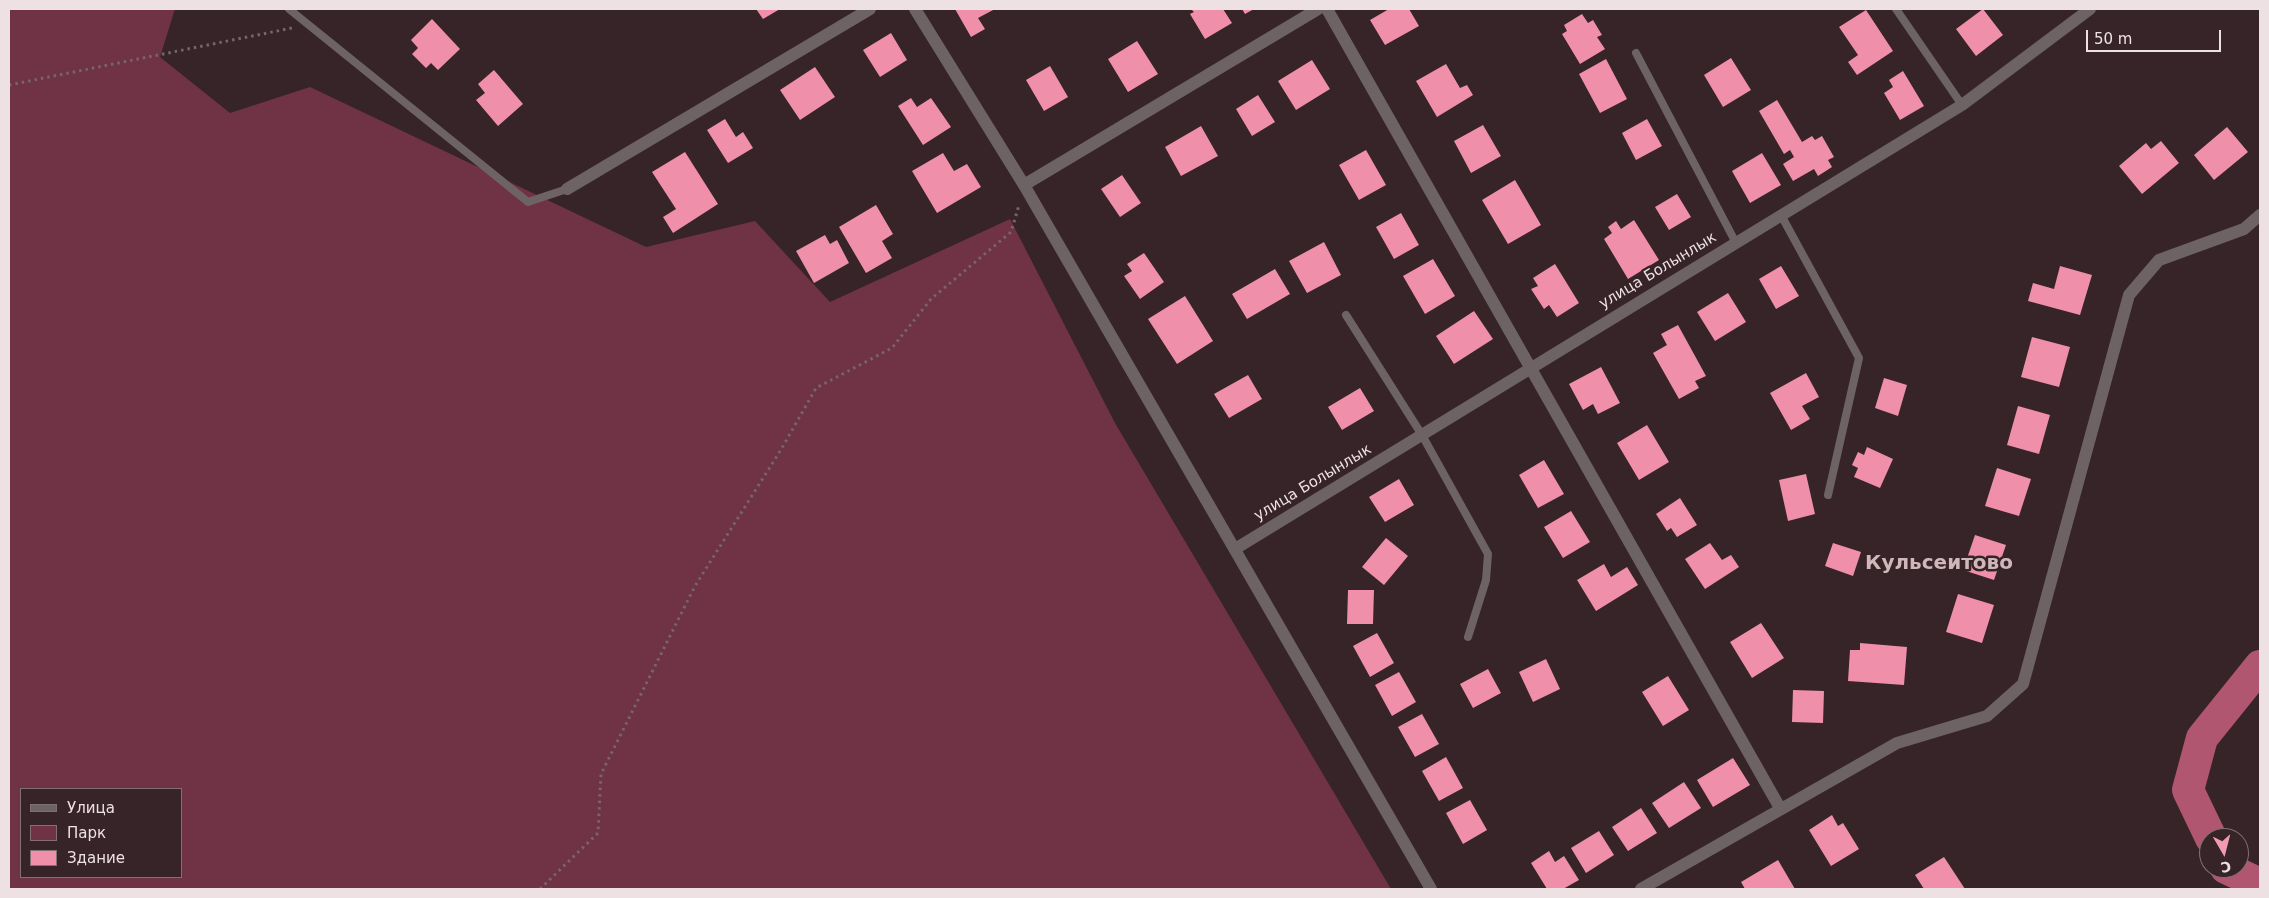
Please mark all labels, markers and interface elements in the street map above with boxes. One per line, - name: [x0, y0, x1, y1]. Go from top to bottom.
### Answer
- scale bar: [2089, 20, 2224, 52]
- text: 50 m: [2094, 30, 2132, 48]
- street label: улица Болынлык: [1596, 229, 1720, 313]
- street label: улица Болынлык: [1251, 441, 1375, 525]
- district label: Кульсеитово: [1865, 552, 2013, 576]
- legend: [20, 788, 182, 878]
- text: Улица: [67, 799, 115, 817]
- text: Парк: [67, 824, 106, 842]
- north arrow: [2199, 828, 2249, 878]
- text: Здание: [67, 849, 125, 867]
- text: С: [2220, 858, 2232, 876]

